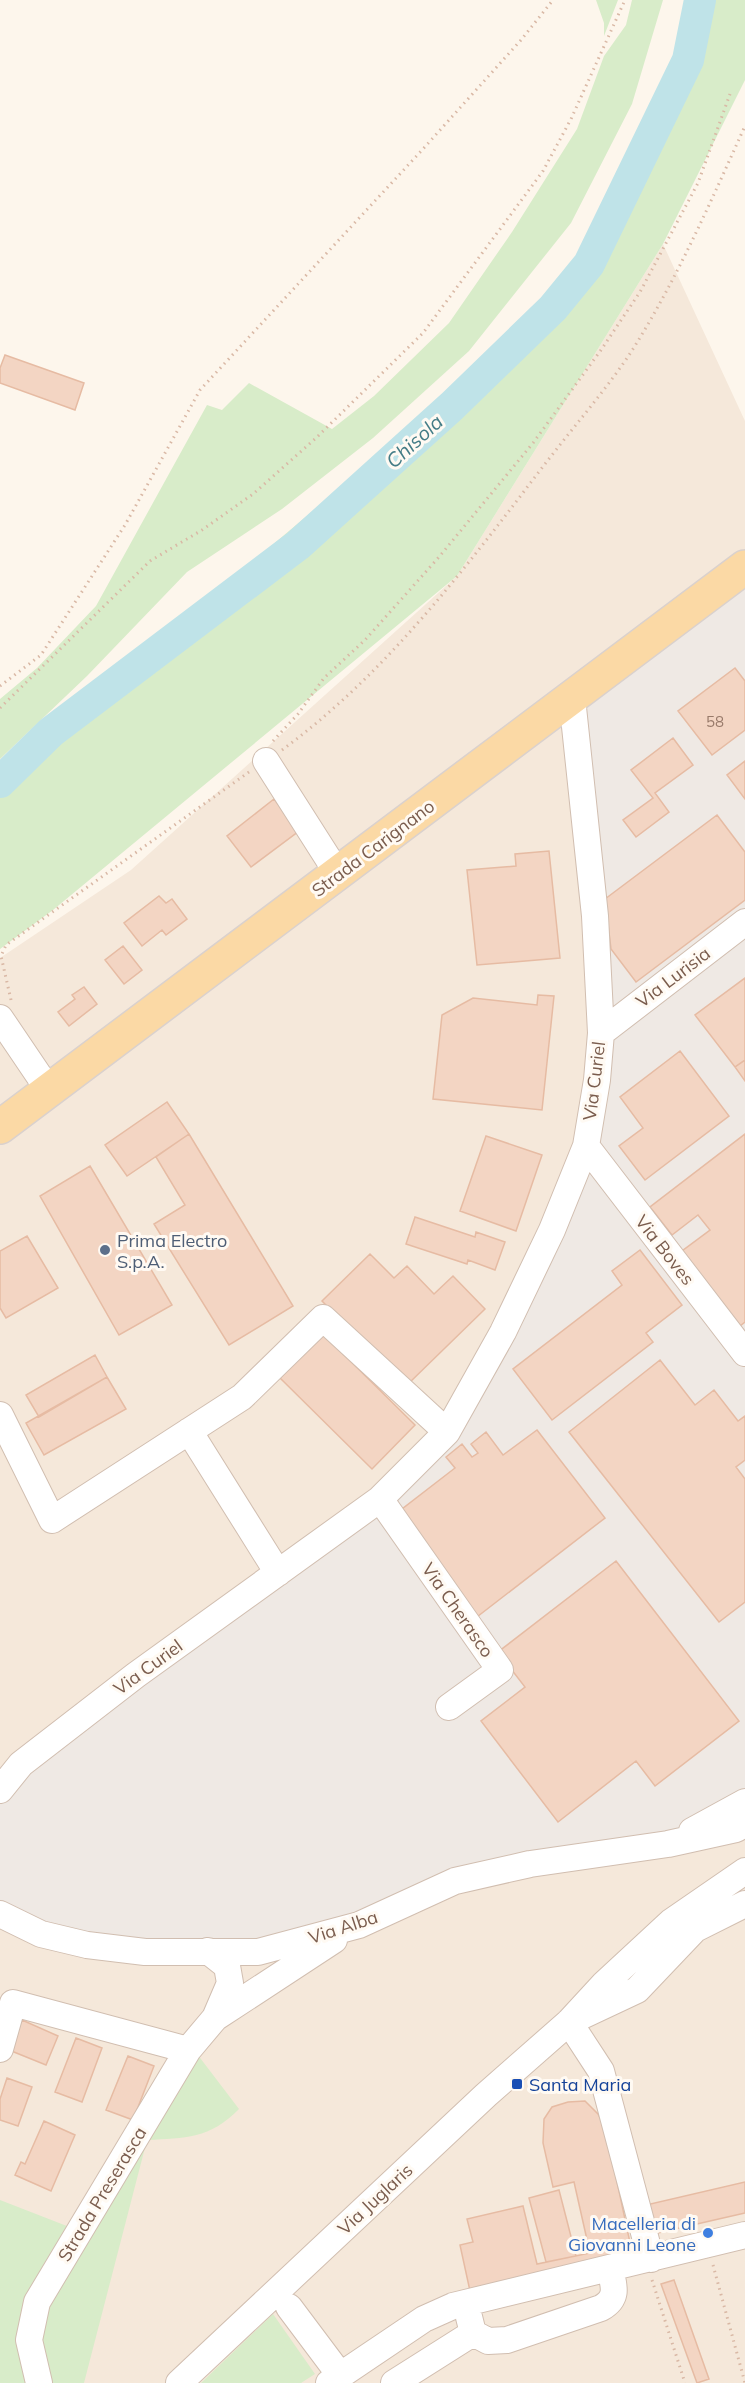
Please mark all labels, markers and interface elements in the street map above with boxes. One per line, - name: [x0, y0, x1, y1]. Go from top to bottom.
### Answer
- water label: Chisola: [380, 409, 448, 473]
- house number: 58: [706, 712, 724, 731]
- street label: Strada Carignano: [307, 794, 439, 902]
- street label: Via Lurisia: [631, 942, 715, 1012]
- street label: Via Curiel: [578, 1040, 610, 1122]
- street label: Via Boves: [630, 1210, 700, 1290]
- place label: Prima Electro S.p.A.: [117, 1229, 227, 1273]
- marker: Prima Electro S.p.A.: [98, 1243, 112, 1257]
- street label: Via Cherasco: [417, 1558, 499, 1662]
- street label: Via Curiel: [109, 1634, 187, 1700]
- street label: Via Alba: [305, 1905, 381, 1949]
- place label: Santa Maria: [529, 2073, 631, 2096]
- marker: Santa Maria: [510, 2077, 524, 2091]
- street label: Strada Preserasca: [53, 2122, 151, 2266]
- street label: Via Juglaris: [333, 2158, 417, 2240]
- place label: Macelleria di Giovanni Leone: [568, 2212, 696, 2256]
- marker: Macelleria di Giovanni Leone: [701, 2226, 715, 2240]

